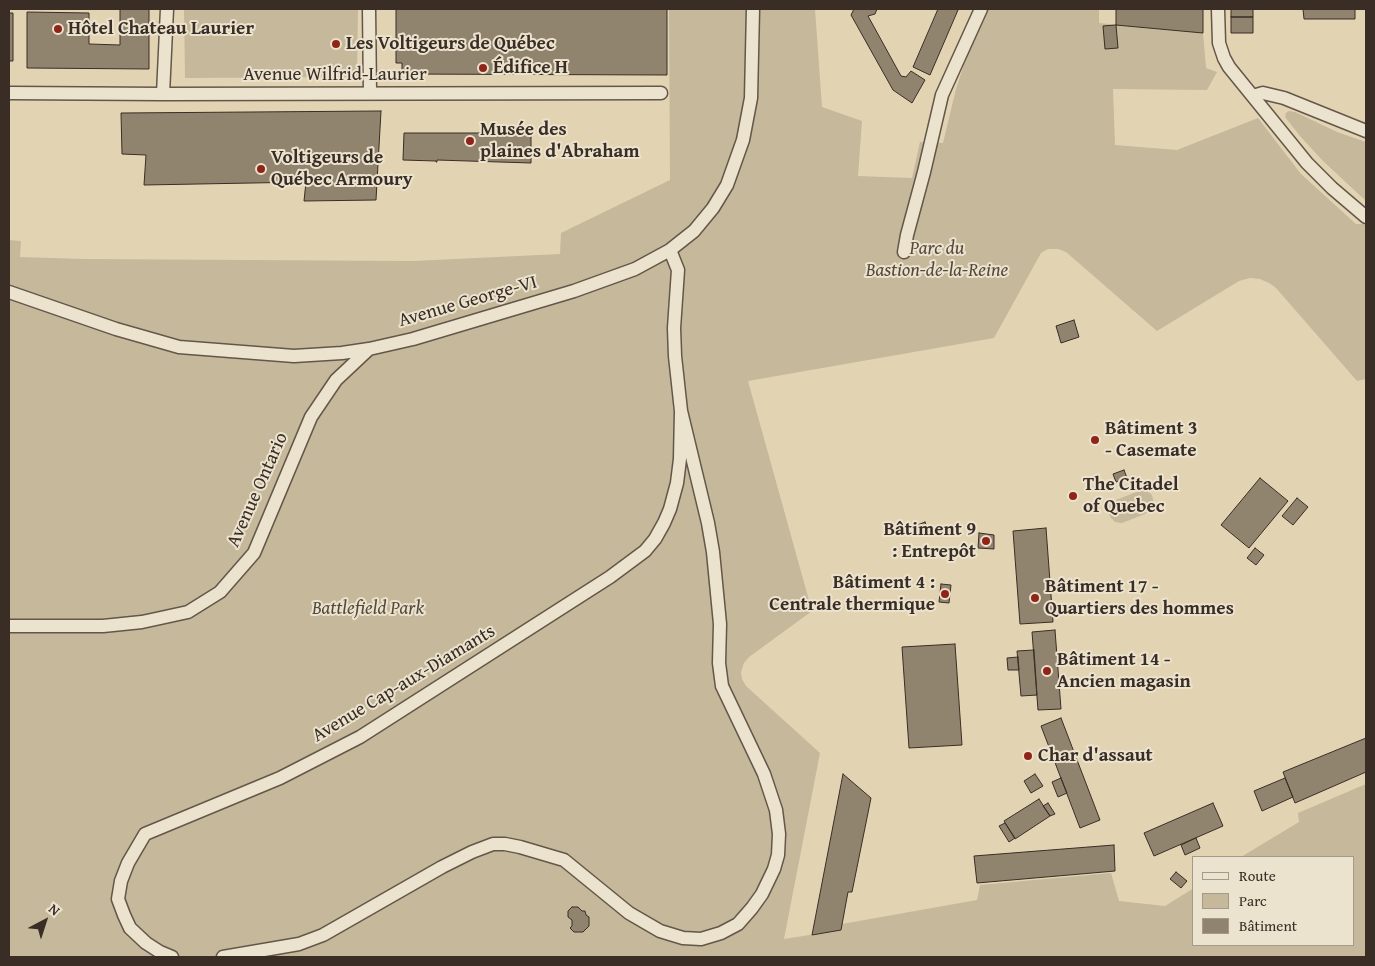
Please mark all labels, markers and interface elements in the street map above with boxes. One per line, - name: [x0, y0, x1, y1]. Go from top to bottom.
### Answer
- place label: Hôtel Chateau Laurier: [68, 18, 254, 40]
- marker: Hôtel Chateau Laurier: [52, 23, 64, 35]
- place label: Les Voltigeurs de Québec: [346, 33, 555, 55]
- marker: Les Voltigeurs de Québec: [330, 38, 342, 50]
- place label: Édifice H: [493, 57, 568, 79]
- marker: Édifice H: [477, 62, 489, 74]
- street label: Avenue Wilfrid-Laurier: [243, 64, 427, 86]
- place label: Musée des plaines d'Abraham: [480, 119, 640, 163]
- marker: Musée des plaines d'Abraham: [464, 135, 476, 147]
- place label: Voltigeurs de Québec Armoury: [271, 147, 413, 191]
- marker: Voltigeurs de Québec Armoury: [255, 163, 267, 175]
- park label: Parc du Bastion-de-la-Reine: [866, 238, 1008, 282]
- street label: Avenue George-VI: [396, 271, 540, 333]
- place label: Bâtiment 3 - Casemate: [1105, 418, 1198, 462]
- street label: Avenue Ontario: [223, 429, 293, 551]
- marker: Bâtiment 3 - Casemate: [1089, 434, 1101, 446]
- place label: The Citadel of Quebec: [1083, 474, 1179, 518]
- marker: The Citadel of Quebec: [1067, 490, 1079, 502]
- place label: Bâtiment 9 : Entrepôt: [883, 519, 976, 563]
- marker: Bâtiment 9 : Entrepôt: [980, 535, 992, 547]
- place label: Bâtiment 4 : Centrale thermique: [769, 572, 935, 616]
- place label: Bâtiment 17 - Quartiers des hommes: [1045, 576, 1234, 620]
- marker: Bâtiment 4 : Centrale thermique: [939, 588, 951, 600]
- marker: Bâtiment 17 - Quartiers des hommes: [1029, 592, 1041, 604]
- park label: Battlefield Park: [312, 598, 424, 620]
- street label: Avenue Cap-aux-Diamants: [308, 620, 500, 748]
- place label: Bâtiment 14 - Ancien magasin: [1057, 649, 1191, 693]
- marker: Bâtiment 14 - Ancien magasin: [1041, 665, 1053, 677]
- place label: Char d'assaut: [1038, 745, 1153, 767]
- marker: Char d'assaut: [1022, 750, 1034, 762]
- legend: [1192, 856, 1355, 946]
- text: Route: [1239, 865, 1276, 886]
- text: Parc: [1239, 890, 1267, 911]
- north arrow: [20, 896, 70, 946]
- text: N: [45, 899, 65, 920]
- text: Bâtiment: [1239, 915, 1297, 936]

